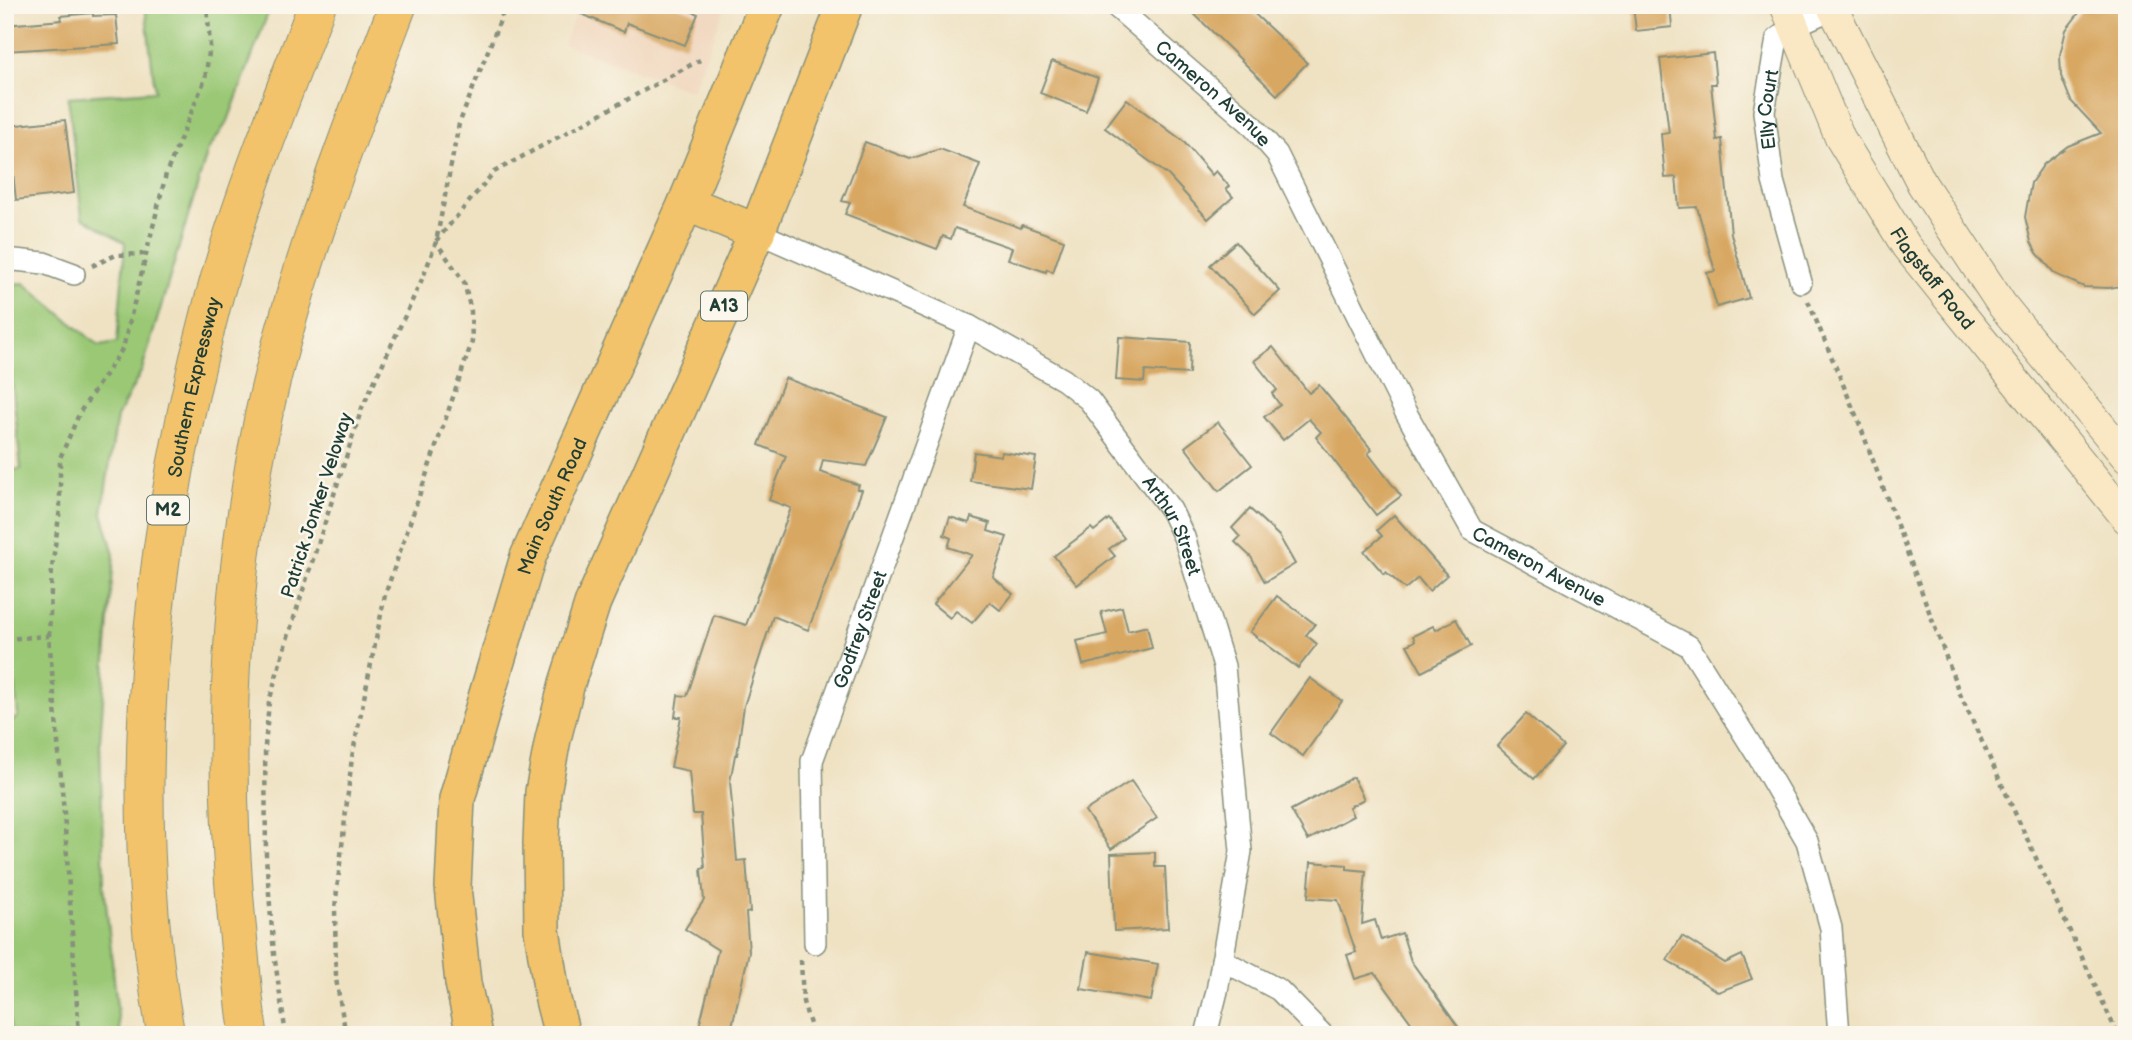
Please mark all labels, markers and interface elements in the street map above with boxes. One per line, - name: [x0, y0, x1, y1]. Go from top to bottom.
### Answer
- street label: Cameron Avenue: [1150, 36, 1275, 152]
- street label: Elly Court: [1753, 68, 1784, 151]
- street label: Flagstaff Road: [1884, 223, 1979, 335]
- road number: A13: [701, 292, 747, 320]
- street label: Southern Expressway: [164, 294, 227, 479]
- street label: Patrick Jonker Veloway: [277, 409, 358, 601]
- street label: Main South Road: [513, 435, 593, 578]
- street label: Arthur Street: [1137, 472, 1205, 579]
- road number: M2: [147, 496, 189, 524]
- street label: Cameron Avenue: [1468, 522, 1609, 612]
- street label: Godfrey Street: [829, 568, 893, 692]

